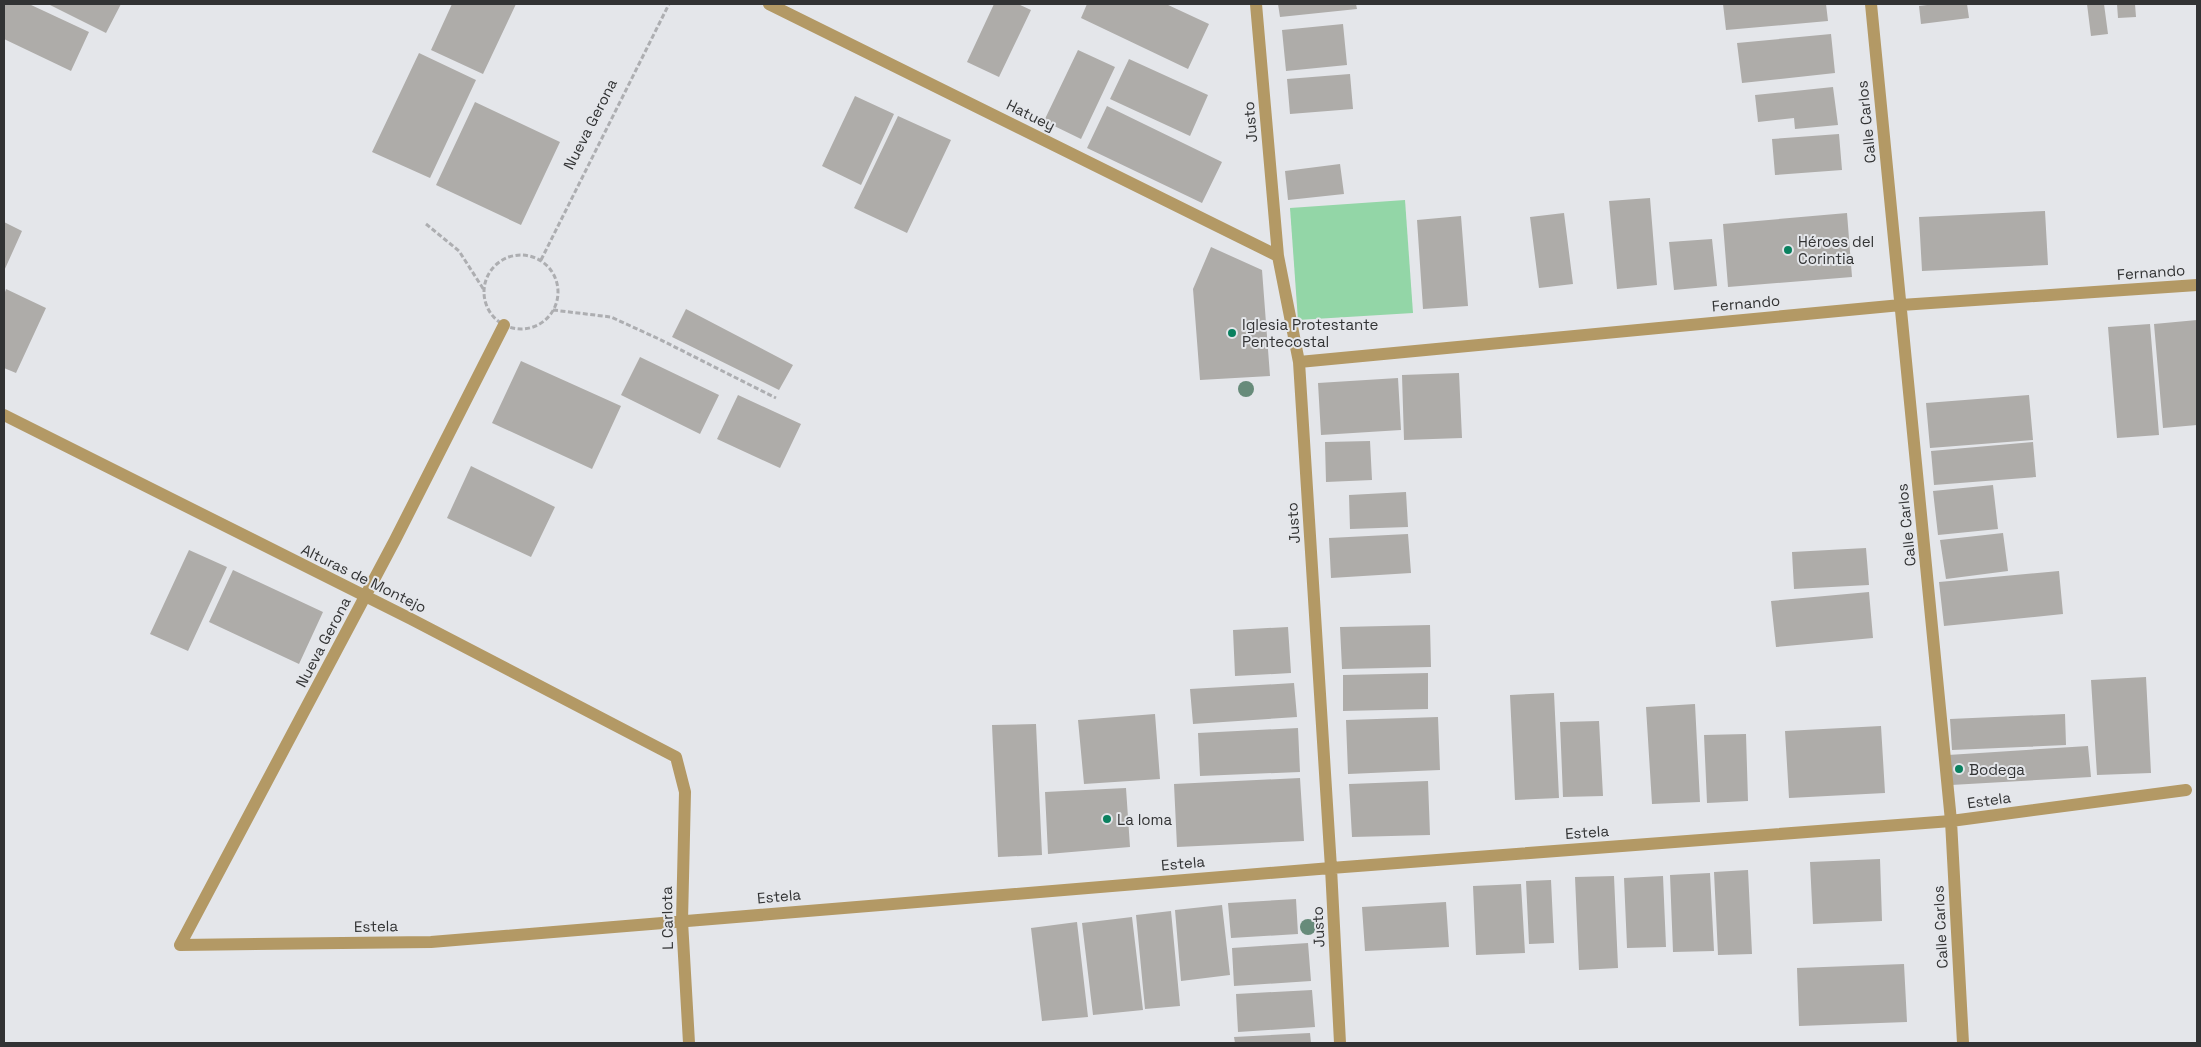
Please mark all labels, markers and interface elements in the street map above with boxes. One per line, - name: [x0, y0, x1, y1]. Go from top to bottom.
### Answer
- street label: Nueva Gerona: [559, 75, 621, 173]
- street label: Calle Carlos: [1852, 80, 1880, 164]
- street label: Hatuey: [1003, 95, 1059, 135]
- street label: Justo: [1239, 101, 1261, 143]
- place label: Héroes del Corintia: [1798, 232, 1874, 268]
- marker: Héroes del Corintia: [1782, 244, 1794, 256]
- street label: Fernando: [2116, 260, 2186, 284]
- street label: Fernando: [1711, 291, 1781, 315]
- place label: Iglesia Protestante Pentecostal: [1242, 315, 1379, 351]
- marker: Iglesia Protestante Pentecostal: [1226, 327, 1238, 339]
- street label: Calle Carlos: [1892, 483, 1920, 567]
- street label: Justo: [1282, 502, 1304, 544]
- street label: Alturas de Montejo: [298, 539, 430, 617]
- street label: Nueva Gerona: [291, 593, 355, 690]
- place label: Bodega: [1969, 760, 2025, 779]
- marker: Bodega: [1953, 763, 1965, 775]
- street label: Estela: [1966, 787, 2012, 812]
- place label: La loma: [1117, 810, 1173, 829]
- marker: La loma: [1101, 813, 1113, 825]
- street label: Estela: [1564, 821, 1610, 843]
- street label: Estela: [1160, 852, 1206, 874]
- street label: Estela: [756, 885, 802, 907]
- street label: Calle Carlos: [1928, 885, 1952, 969]
- street label: L Carlota: [657, 886, 677, 950]
- street label: Justo: [1307, 906, 1329, 948]
- street label: Estela: [354, 916, 399, 936]

